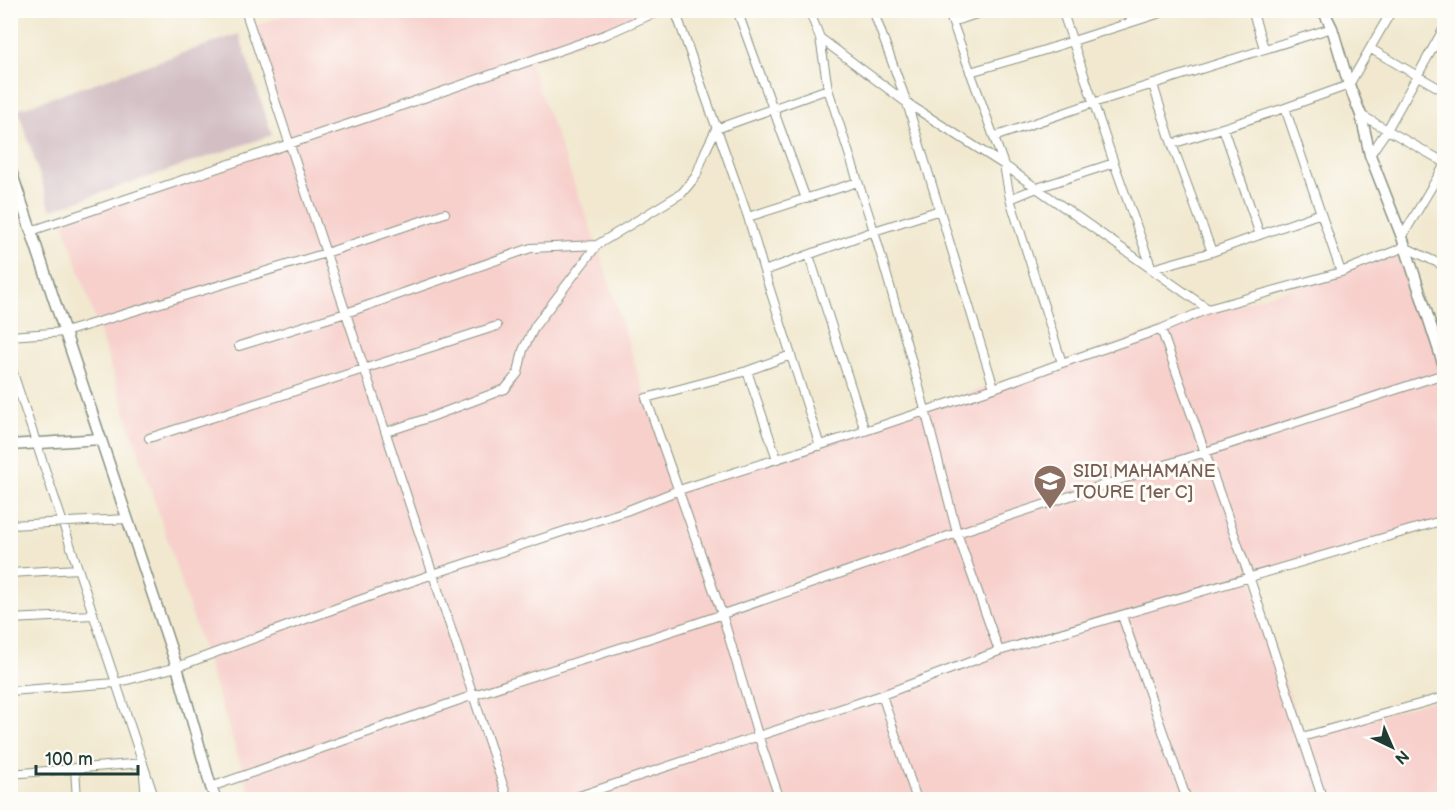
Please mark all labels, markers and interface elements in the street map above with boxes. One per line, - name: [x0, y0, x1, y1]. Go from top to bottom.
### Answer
- place label: SIDI MAHAMANE TOURE [1er C]: [1073, 461, 1216, 503]
- school or university icon: SIDI MAHAMANE TOURE [1er C]: [1032, 463, 1068, 510]
- north arrow: [1362, 717, 1422, 777]
- scale bar: [36, 738, 138, 776]
- text: N: [1390, 746, 1412, 768]
- text: 100 m: [45, 749, 93, 770]

